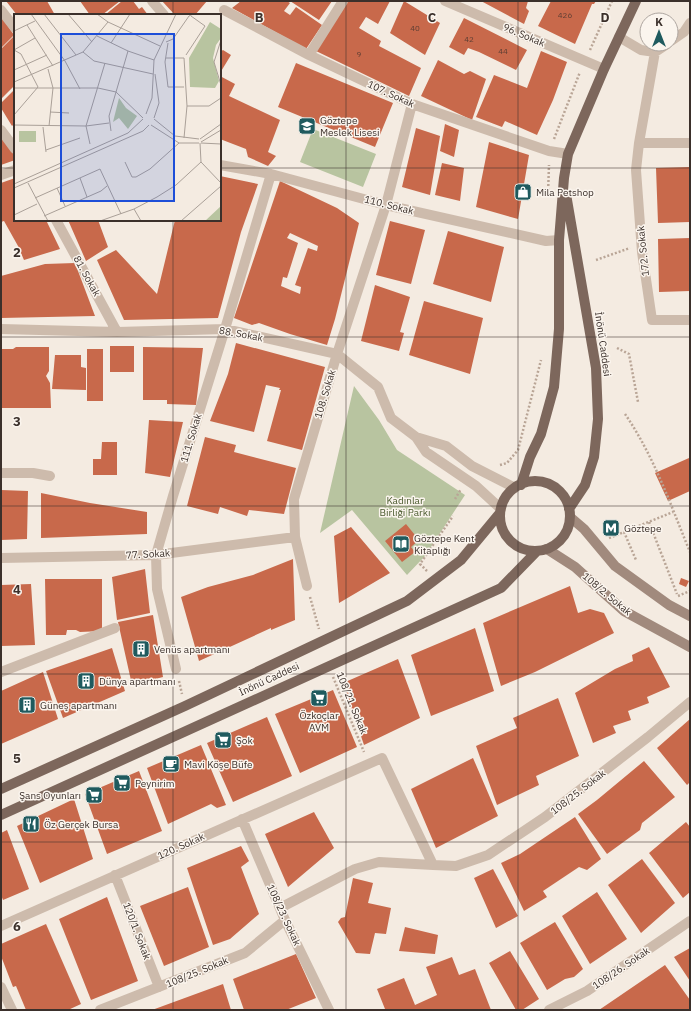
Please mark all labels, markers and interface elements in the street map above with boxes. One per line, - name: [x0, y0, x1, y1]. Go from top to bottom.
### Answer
- text: B: [255, 9, 264, 26]
- text: C: [428, 9, 437, 26]
- text: D: [600, 9, 610, 26]
- house number: 426: [558, 10, 572, 20]
- north arrow: [639, 12, 679, 52]
- inset map: [14, 14, 221, 221]
- text: K: [655, 15, 663, 29]
- street label: 96. Sokak: [501, 20, 548, 50]
- house number: 40: [410, 23, 420, 33]
- house number: 42: [464, 34, 474, 44]
- house number: 44: [498, 46, 508, 56]
- house number: 9: [357, 49, 362, 59]
- street label: 107. Sokak: [365, 77, 417, 111]
- place label: Göztepe Meslek Lisesi: [320, 114, 380, 139]
- school or university icon: Göztepe Meslek Lisesi: [297, 116, 317, 136]
- shop icon: Mila Petshop: [513, 182, 533, 202]
- place label: Mila Petshop: [536, 186, 594, 199]
- street label: 110. Sokak: [363, 193, 416, 218]
- street label: 172. Sokak: [634, 225, 652, 277]
- text: 2: [13, 244, 21, 261]
- street label: 81. Sokak: [71, 253, 104, 299]
- street label: İnönü Caddesi: [592, 311, 614, 377]
- street label: 88. Sokak: [218, 324, 265, 344]
- street label: 108. Sokak: [311, 367, 339, 420]
- street label: 111. Sokak: [177, 411, 205, 464]
- text: 3: [13, 413, 21, 430]
- park label: Kadınlar Birliği Parkı: [380, 494, 430, 519]
- metro station icon: Göztepe: [601, 518, 621, 538]
- place label: Göztepe: [624, 522, 662, 535]
- place label: Göztepe Kent Kitaplığı: [414, 532, 475, 557]
- library icon: Göztepe Kent Kitaplığı: [391, 534, 411, 554]
- street label: 77. Sokak: [126, 546, 171, 562]
- street label: 108/2. Sokak: [580, 570, 635, 619]
- text: 4: [13, 581, 21, 598]
- building icon: Venüs apartmanı: [131, 639, 151, 659]
- place label: Venüs apartmanı: [154, 643, 230, 656]
- street label: İnönü Caddesi: [237, 659, 301, 699]
- street label: 108/21. Sokak: [334, 670, 371, 737]
- building icon: Dünya apartmanı: [76, 671, 96, 691]
- place label: Dünya apartmanı: [99, 675, 176, 688]
- supermarket icon: Özkoçlar AVM: [309, 688, 329, 708]
- building icon: Güneş apartmanı: [17, 695, 37, 715]
- place label: Güneş apartmanı: [40, 699, 117, 712]
- place label: Özkoçlar AVM: [299, 709, 339, 734]
- supermarket icon: Şok: [213, 730, 233, 750]
- place label: Şok: [236, 734, 253, 747]
- text: 5: [13, 750, 21, 767]
- cafe icon: Mavi Köşe Büfe: [161, 754, 181, 774]
- place label: Mavi Köşe Büfe: [184, 758, 253, 771]
- street label: 108/25. Sokak: [548, 766, 609, 817]
- supermarket icon: Peynirim: [112, 773, 132, 793]
- place label: Peynirim: [135, 777, 174, 790]
- supermarket icon: Şans Oyunları: [84, 785, 104, 805]
- place label: Şans Oyunları: [19, 789, 81, 802]
- restaurant icon: Öz Gerçek Bursa: [21, 814, 41, 834]
- place label: Öz Gerçek Bursa: [44, 818, 119, 831]
- street label: 120. Sokak: [155, 830, 207, 862]
- street label: 108/23. Sokak: [264, 882, 304, 948]
- street label: 120/1. Sokak: [120, 901, 154, 962]
- text: 6: [13, 918, 21, 935]
- street label: 108/26. Sokak: [590, 944, 653, 992]
- street label: 108/25. Sokak: [164, 953, 231, 990]

